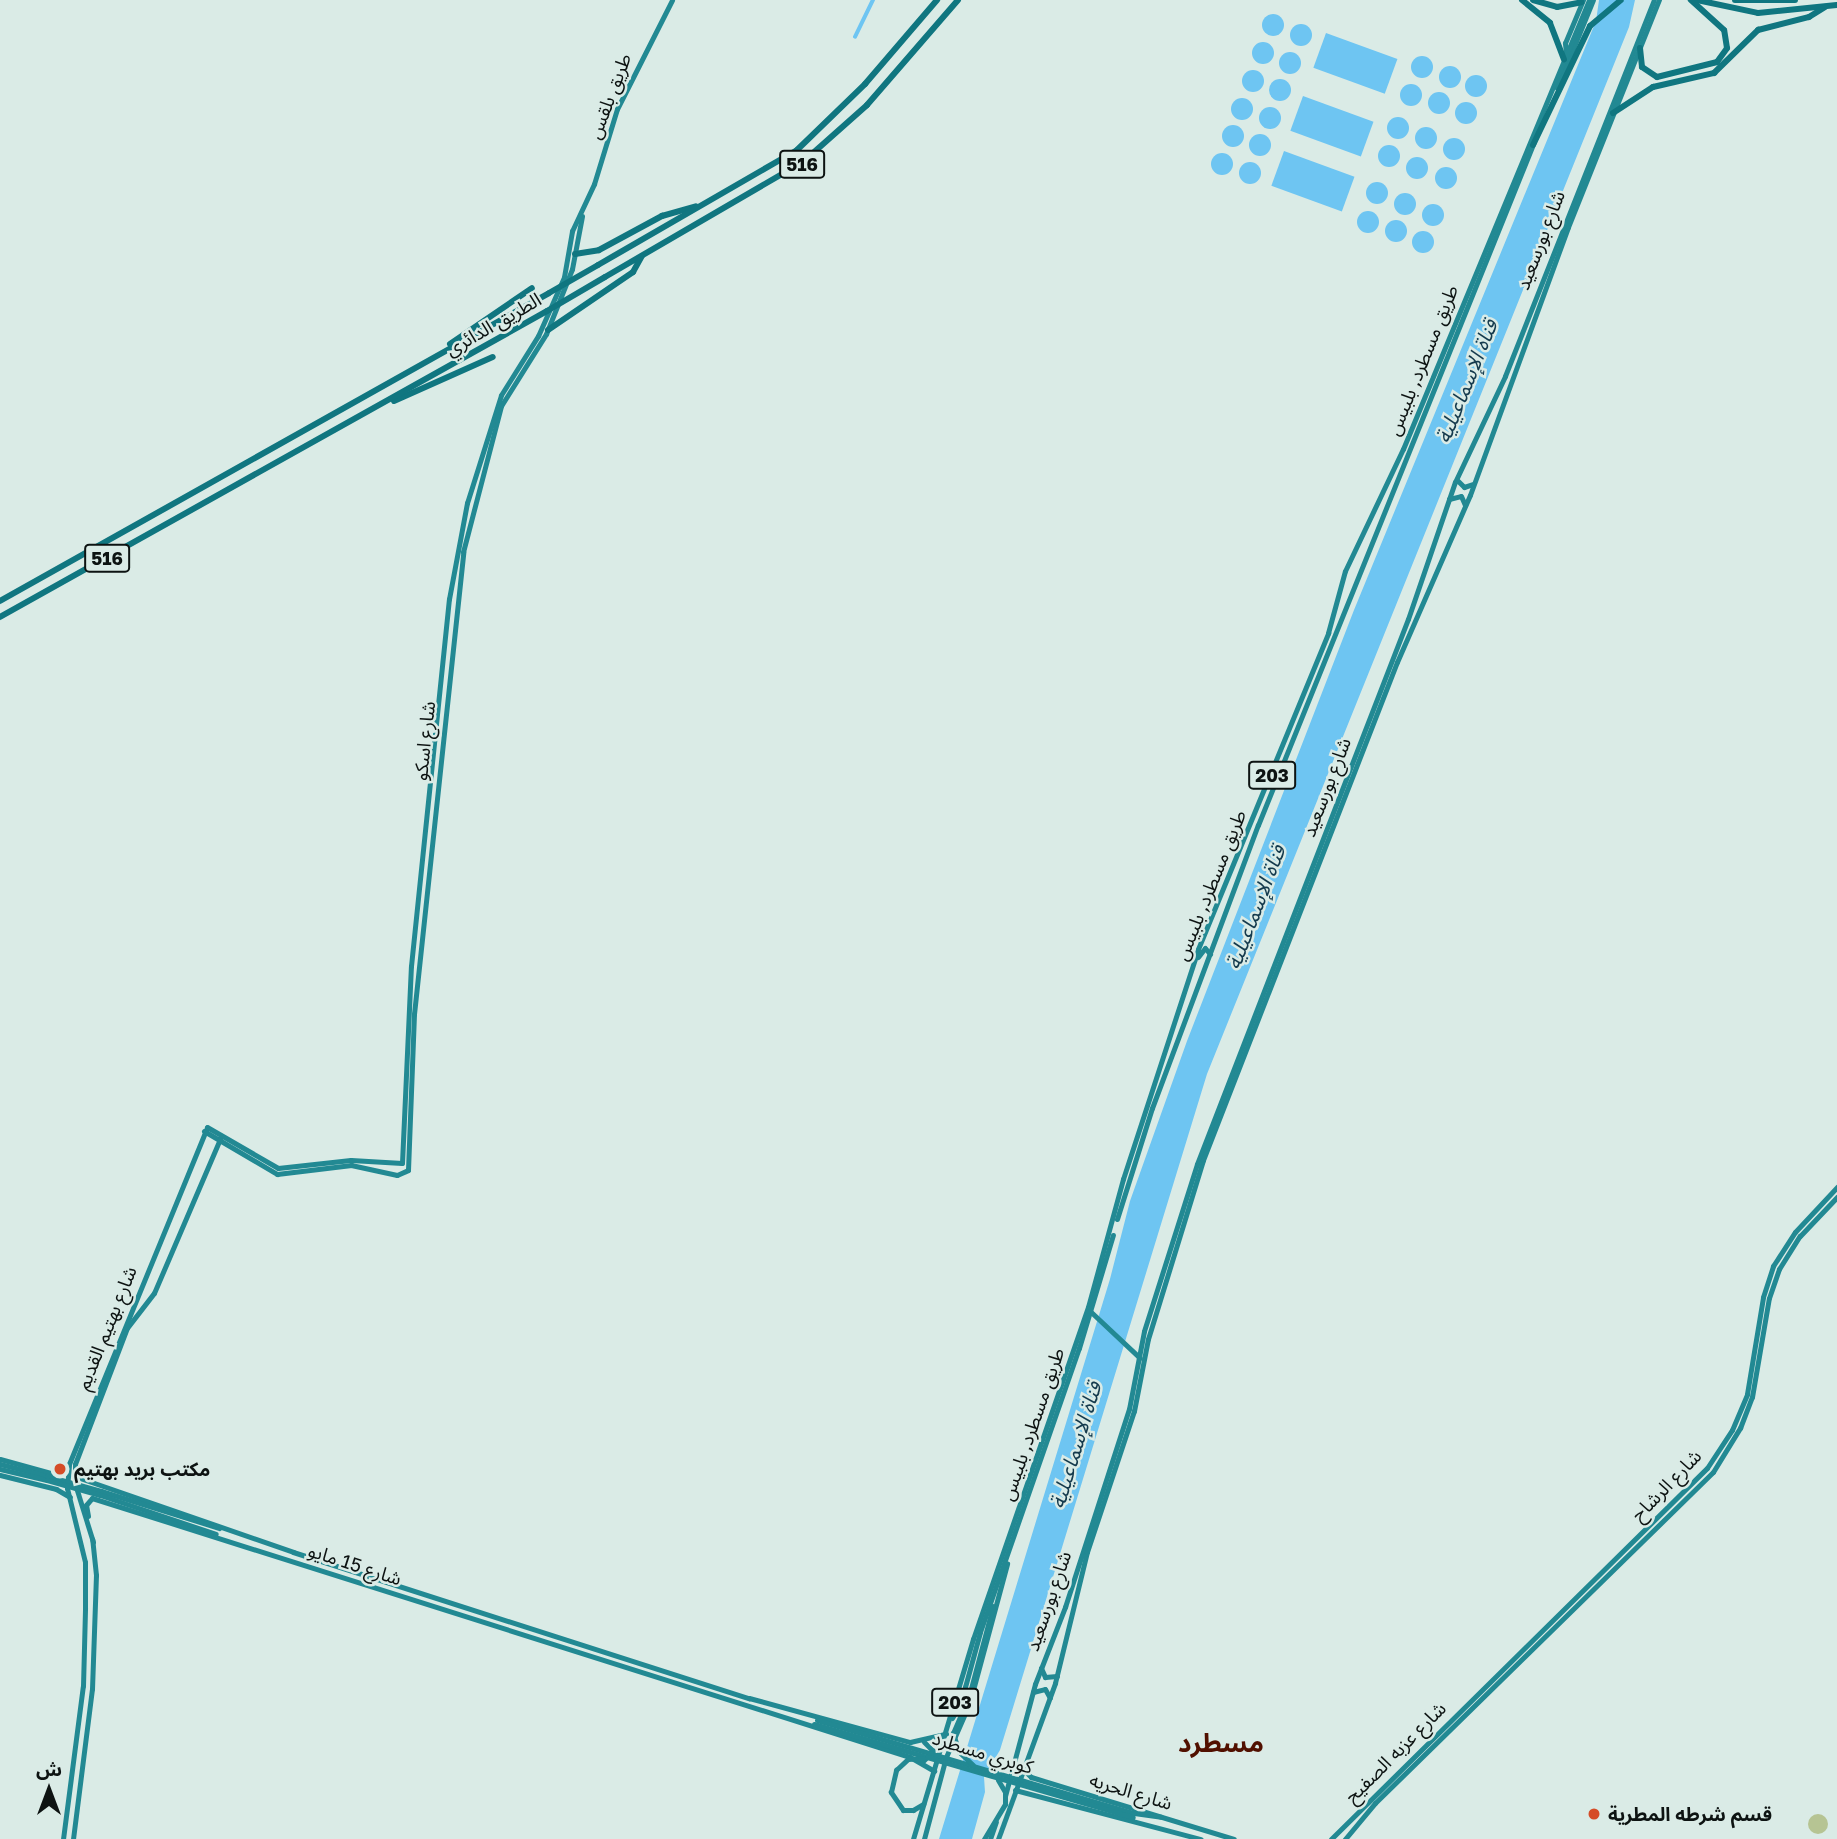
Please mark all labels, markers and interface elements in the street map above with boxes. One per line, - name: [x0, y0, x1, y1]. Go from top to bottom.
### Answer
- street label: طريق بلقس: [582, 50, 636, 142]
- road number: 516: [778, 149, 826, 178]
- street label: شارع بورسعيد: [1511, 187, 1569, 293]
- street label: طريق مسطرد, بلبيس: [1381, 281, 1463, 439]
- street label: الطريق الدائري: [441, 287, 545, 361]
- water label: قناة الإسماعيلية: [1430, 315, 1502, 447]
- road number: 516: [82, 544, 132, 572]
- street label: شارع اسكو: [408, 700, 440, 782]
- street label: شارع بورسعيد: [1297, 734, 1355, 840]
- road number: 203: [1248, 760, 1296, 790]
- street label: طريق مسطرد, بلبيس: [1169, 806, 1251, 964]
- water label: قناة الإسماعيلية: [1220, 841, 1290, 973]
- street label: شارع بهتيم القديم: [71, 1263, 141, 1393]
- street label: طريق مسطرد, بلبيس: [995, 1345, 1069, 1503]
- water label: قناة الإسماعيلية: [1044, 1379, 1106, 1511]
- street label: شارع الرشاح: [1626, 1444, 1706, 1526]
- place label: مكتب بريد بهتيم: [74, 1458, 210, 1480]
- marker: مكتب بريد بهتيم: [52, 1461, 68, 1477]
- street label: شارع 15 مايو: [305, 1538, 405, 1590]
- street label: شارع بورسعيد: [1020, 1548, 1076, 1654]
- road number: 203: [930, 1688, 979, 1716]
- street label: شارع عزبه الصفيح: [1340, 1697, 1450, 1807]
- street label: كوبري مسطرد: [930, 1726, 1036, 1778]
- district label: مسطرد: [1178, 1727, 1264, 1759]
- north arrow: [14, 1755, 84, 1825]
- text: ش: [36, 1757, 62, 1780]
- street label: شارع الحريه: [1087, 1768, 1175, 1814]
- place label: قسم شرطه المطرية: [1608, 1803, 1772, 1825]
- marker: قسم شرطه المطرية: [1586, 1806, 1602, 1822]

